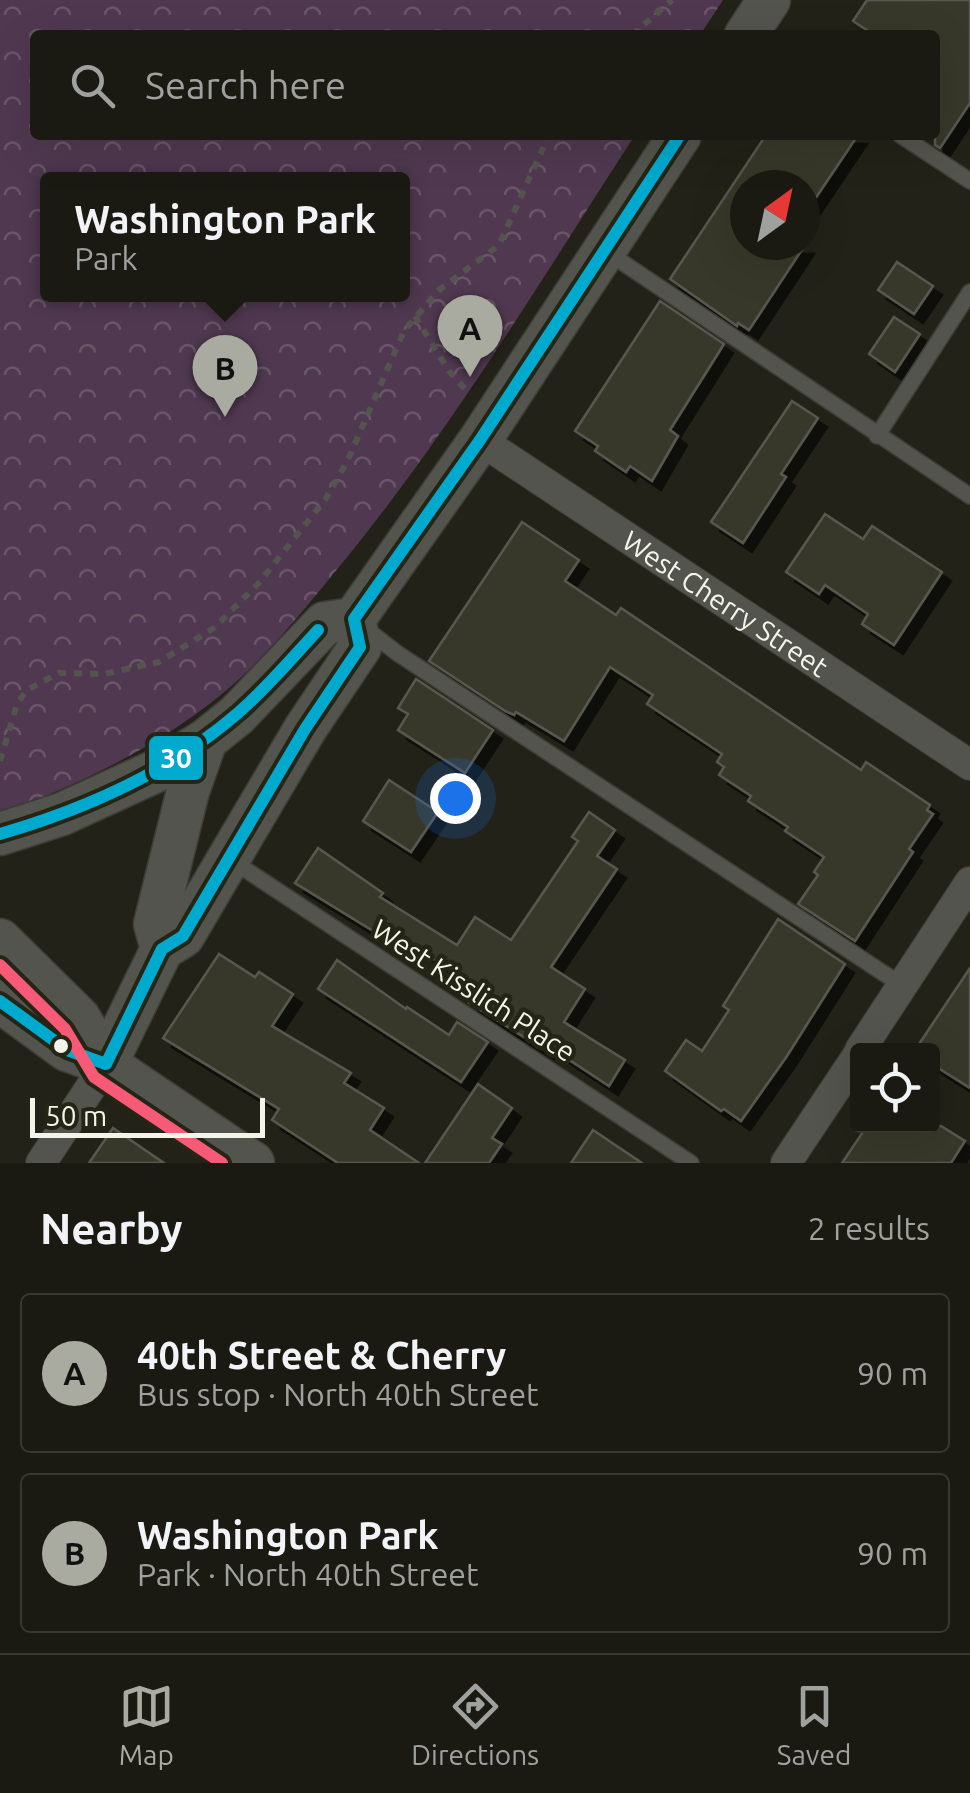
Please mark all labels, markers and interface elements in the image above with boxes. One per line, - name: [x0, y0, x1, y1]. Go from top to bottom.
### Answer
- search box: [30, 30, 940, 140]
- icon: search: [65, 58, 120, 113]
- text: Search here: [145, 64, 346, 106]
- north arrow: [730, 170, 820, 260]
- popup: [40, 172, 410, 302]
- text: Washington Park: [74, 198, 376, 240]
- text: Park: [74, 240, 138, 276]
- pin: A: [438, 294, 502, 377]
- pin: B: [192, 334, 258, 417]
- street label: West Cherry Street: [618, 524, 834, 682]
- line badge: 30: [147, 734, 205, 782]
- text: 30: [160, 742, 192, 773]
- your location: [430, 773, 481, 824]
- street label: West Kisslich Place: [367, 913, 581, 1067]
- unlabelled marker: [51, 1036, 71, 1056]
- map controls: [850, 1043, 940, 1133]
- button: locate: [850, 1043, 940, 1133]
- scale bar: [30, 1093, 265, 1138]
- text: 50 m: [45, 1100, 107, 1131]
- text: Nearby: [40, 1205, 183, 1252]
- text: 2 results: [808, 1210, 930, 1246]
- text: 40th Street & Cherry: [137, 1334, 506, 1376]
- text: A: [63, 1355, 86, 1391]
- text: 90 m: [857, 1355, 928, 1391]
- text: Bus stop · North 40th Street: [137, 1376, 539, 1412]
- text: Washington Park: [137, 1514, 439, 1556]
- text: B: [64, 1535, 85, 1571]
- text: 90 m: [857, 1535, 928, 1571]
- text: Park · North 40th Street: [137, 1556, 479, 1592]
- tab: Map: [119, 1679, 174, 1770]
- tab: Directions: [411, 1679, 539, 1770]
- tab: Saved: [777, 1679, 851, 1770]

